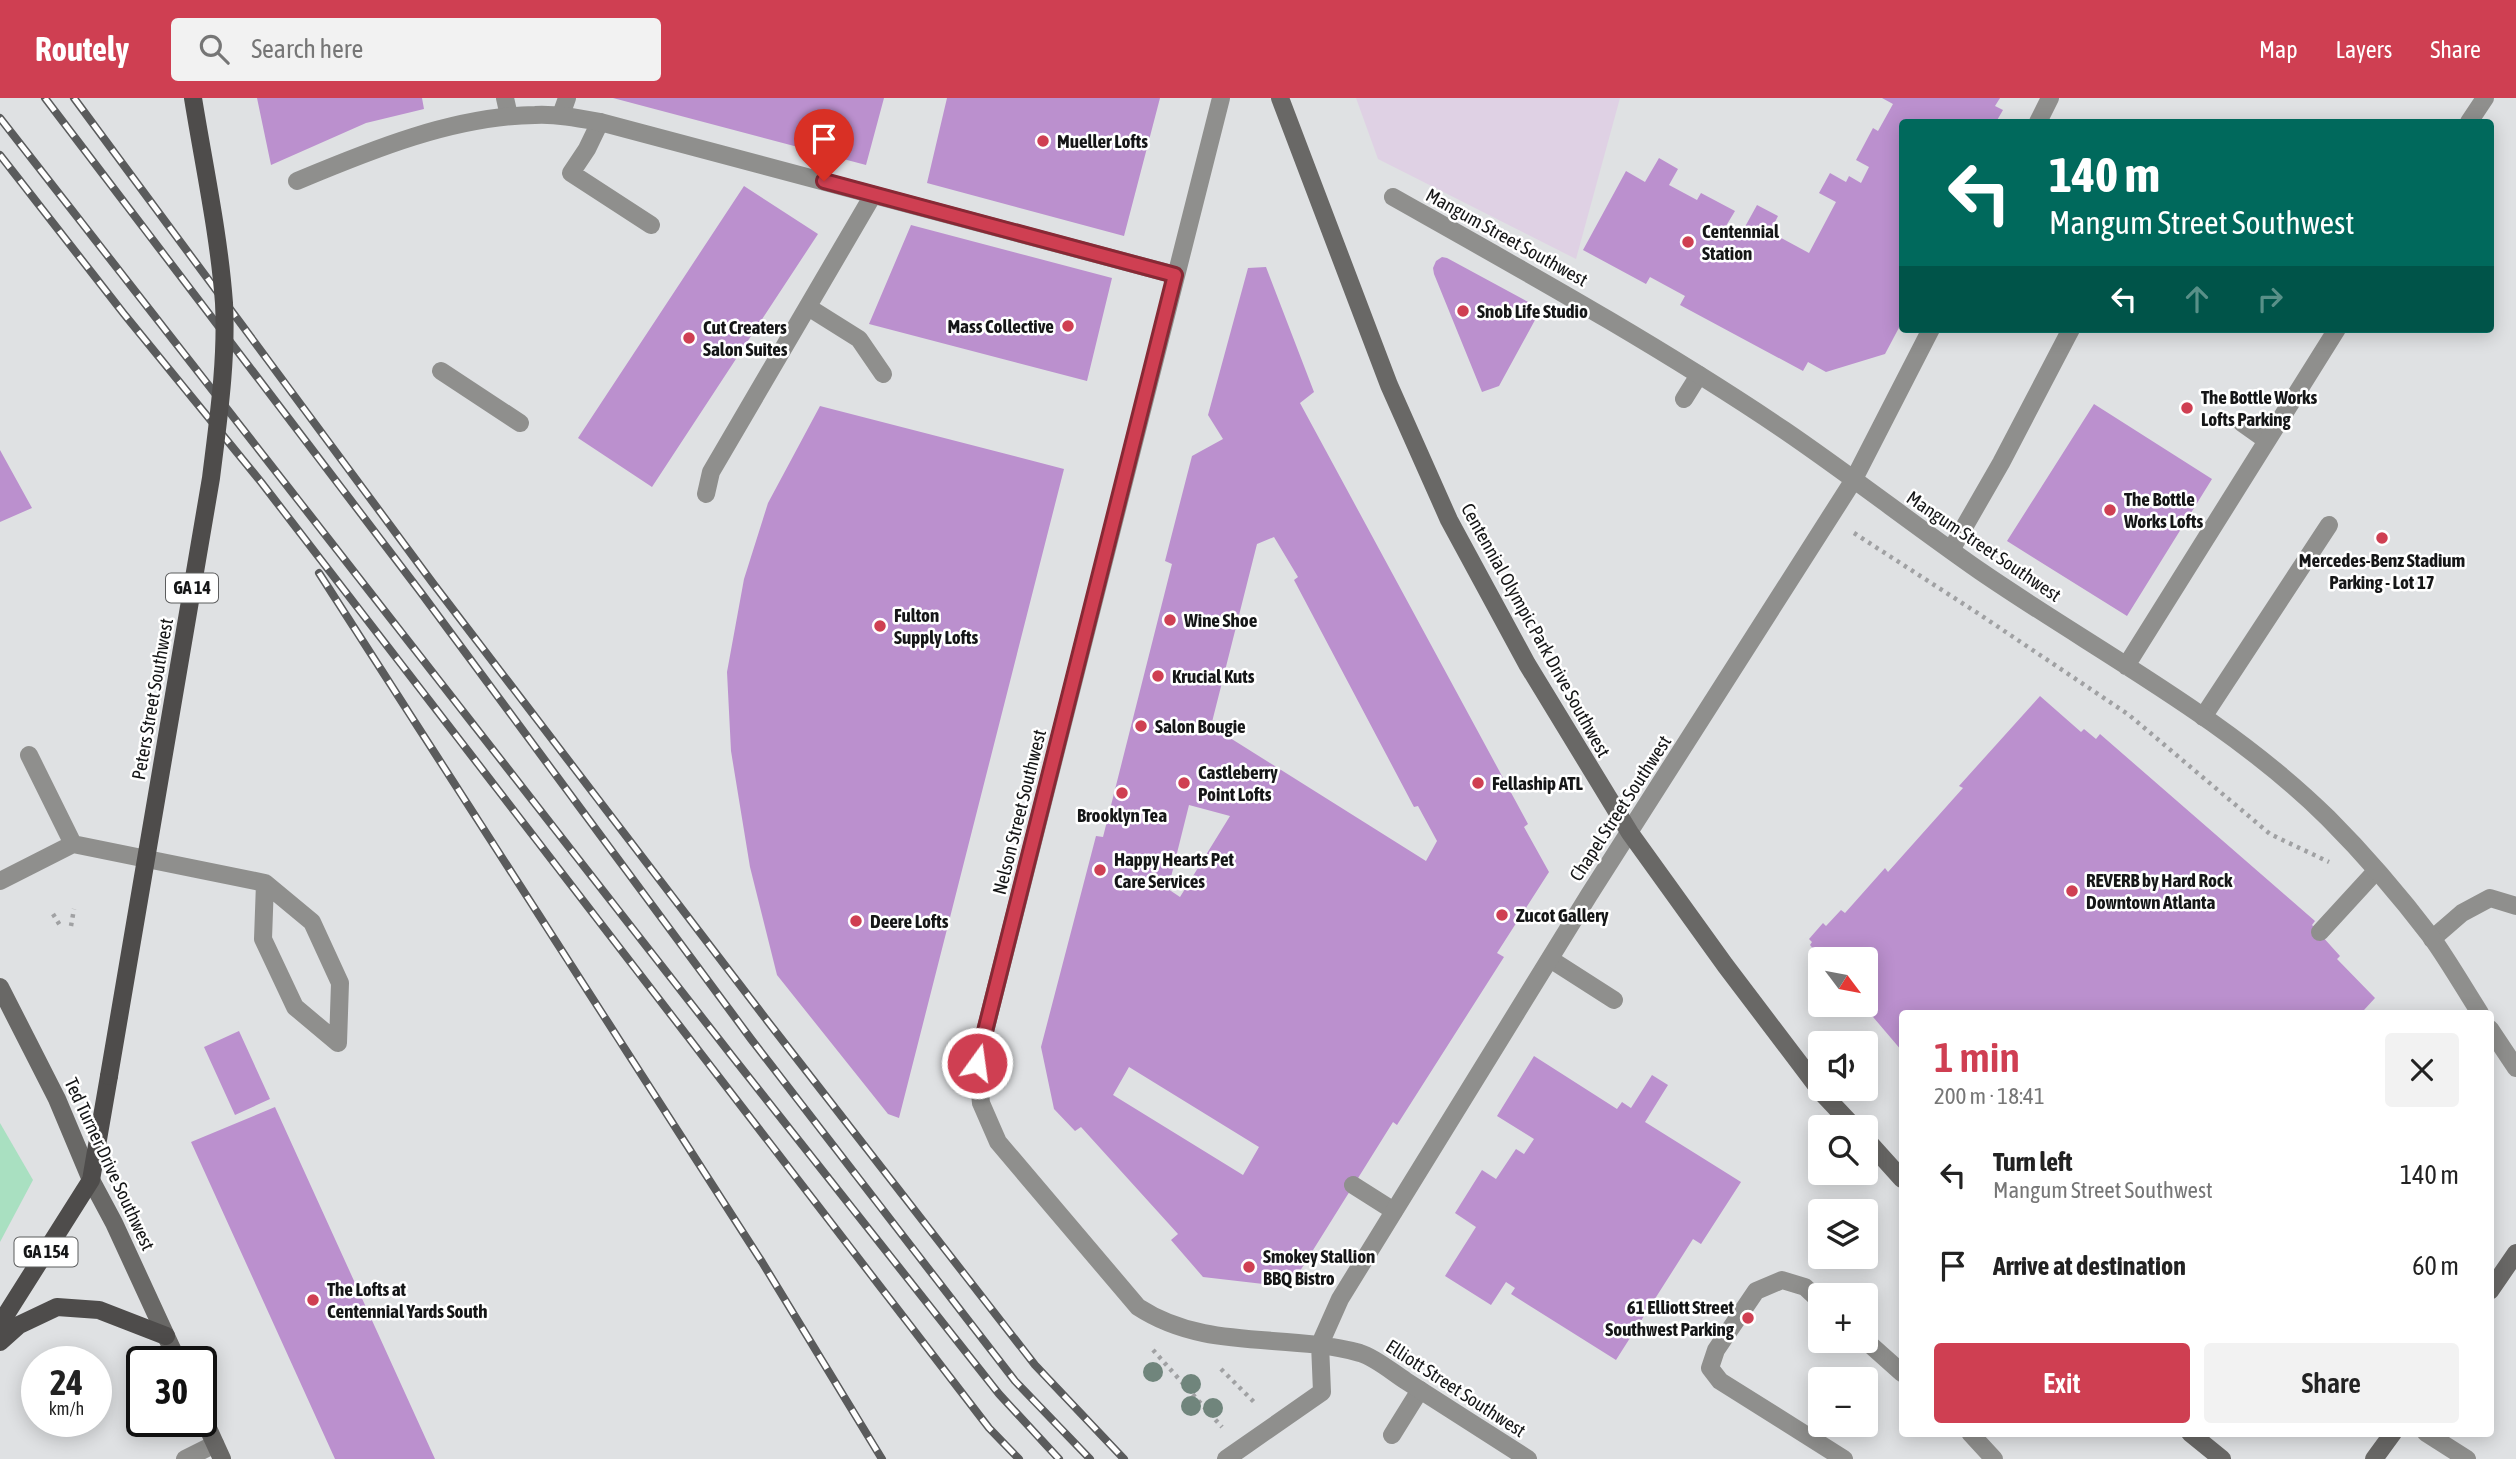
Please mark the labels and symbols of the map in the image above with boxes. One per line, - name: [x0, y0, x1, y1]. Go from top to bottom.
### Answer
- pin: [794, 109, 854, 181]
- place label: Mueller Lofts: [1057, 130, 1148, 152]
- marker: Mueller Lofts: [1035, 133, 1051, 149]
- street label: Mangum Street Southwest: [1422, 183, 1592, 291]
- place label: Centennial Station: [1702, 220, 1780, 264]
- marker: Centennial Station: [1680, 234, 1696, 250]
- place label: Snob Life Studio: [1477, 300, 1588, 322]
- marker: Snob Life Studio: [1455, 303, 1471, 319]
- place label: Mass Collective: [947, 315, 1054, 337]
- place label: Cut Creaters Salon Suites: [703, 316, 788, 360]
- marker: Mass Collective: [1060, 318, 1076, 334]
- marker: Cut Creaters Salon Suites: [681, 330, 697, 346]
- place label: The Bottle Works Lofts Parking: [2201, 386, 2317, 430]
- marker: The Bottle Works Lofts Parking: [2179, 400, 2195, 416]
- street label: Mangum Street Southwest: [1903, 486, 2065, 606]
- place label: The Bottle Works Lofts: [2123, 488, 2203, 532]
- street label: Centennial Olympic Park Drive Southwest: [1457, 499, 1615, 761]
- marker: The Bottle Works Lofts: [2102, 502, 2118, 518]
- marker: Mercedes-Benz Stadium Parking - Lot 17: [2374, 530, 2390, 546]
- place label: Mercedes-Benz Stadium Parking - Lot 17: [2299, 549, 2465, 593]
- road number: GA 14: [166, 574, 218, 602]
- place label: Fulton Supply Lofts: [894, 604, 978, 648]
- place label: Wine Shoe: [1183, 609, 1258, 631]
- marker: Wine Shoe: [1162, 612, 1178, 628]
- street label: Peters Street Southwest: [127, 617, 177, 781]
- marker: Fulton Supply Lofts: [872, 618, 888, 634]
- place label: Krucial Kuts: [1172, 665, 1255, 687]
- marker: Krucial Kuts: [1150, 668, 1166, 684]
- place label: Salon Bougie: [1155, 715, 1246, 737]
- marker: Salon Bougie: [1133, 718, 1149, 734]
- street label: Nelson Street Southwest: [988, 727, 1050, 897]
- street label: Chapel Street Southwest: [1565, 731, 1675, 885]
- place label: Castleberry Point Lofts: [1198, 761, 1278, 805]
- place label: Fellaship ATL: [1492, 772, 1584, 794]
- marker: Castleberry Point Lofts: [1176, 775, 1192, 791]
- marker: Fellaship ATL: [1470, 775, 1486, 791]
- marker: Brooklyn Tea: [1114, 785, 1130, 801]
- place label: Brooklyn Tea: [1077, 804, 1167, 826]
- place label: Happy Hearts Pet Care Services: [1114, 848, 1235, 892]
- marker: Happy Hearts Pet Care Services: [1092, 862, 1108, 878]
- place label: REVERB by Hard Rock Downtown Atlanta: [2086, 869, 2233, 913]
- marker: REVERB by Hard Rock Downtown Atlanta: [2064, 883, 2080, 899]
- place label: Zucot Gallery: [1516, 904, 1609, 926]
- marker: Zucot Gallery: [1494, 907, 1510, 923]
- place label: Deere Lofts: [870, 910, 949, 932]
- marker: Deere Lofts: [848, 913, 864, 929]
- north arrow: [1808, 947, 1878, 1017]
- position arrow: [940, 1026, 1014, 1100]
- street label: Ted Turner Drive Southwest: [60, 1074, 160, 1254]
- road number: GA 154: [14, 1238, 78, 1266]
- place label: Smokey Stallion BBQ Bistro: [1263, 1245, 1375, 1289]
- marker: Smokey Stallion BBQ Bistro: [1241, 1259, 1257, 1275]
- place label: The Lofts at Centennial Yards South: [327, 1278, 487, 1322]
- marker: The Lofts at Centennial Yards South: [305, 1292, 321, 1308]
- place label: 61 Elliott Street Southwest Parking: [1605, 1296, 1735, 1340]
- marker: 61 Elliott Street Southwest Parking: [1740, 1310, 1756, 1326]
- street label: Elliott Street Southwest: [1382, 1335, 1530, 1441]
- speed limit sign: 30: [126, 1346, 217, 1437]

